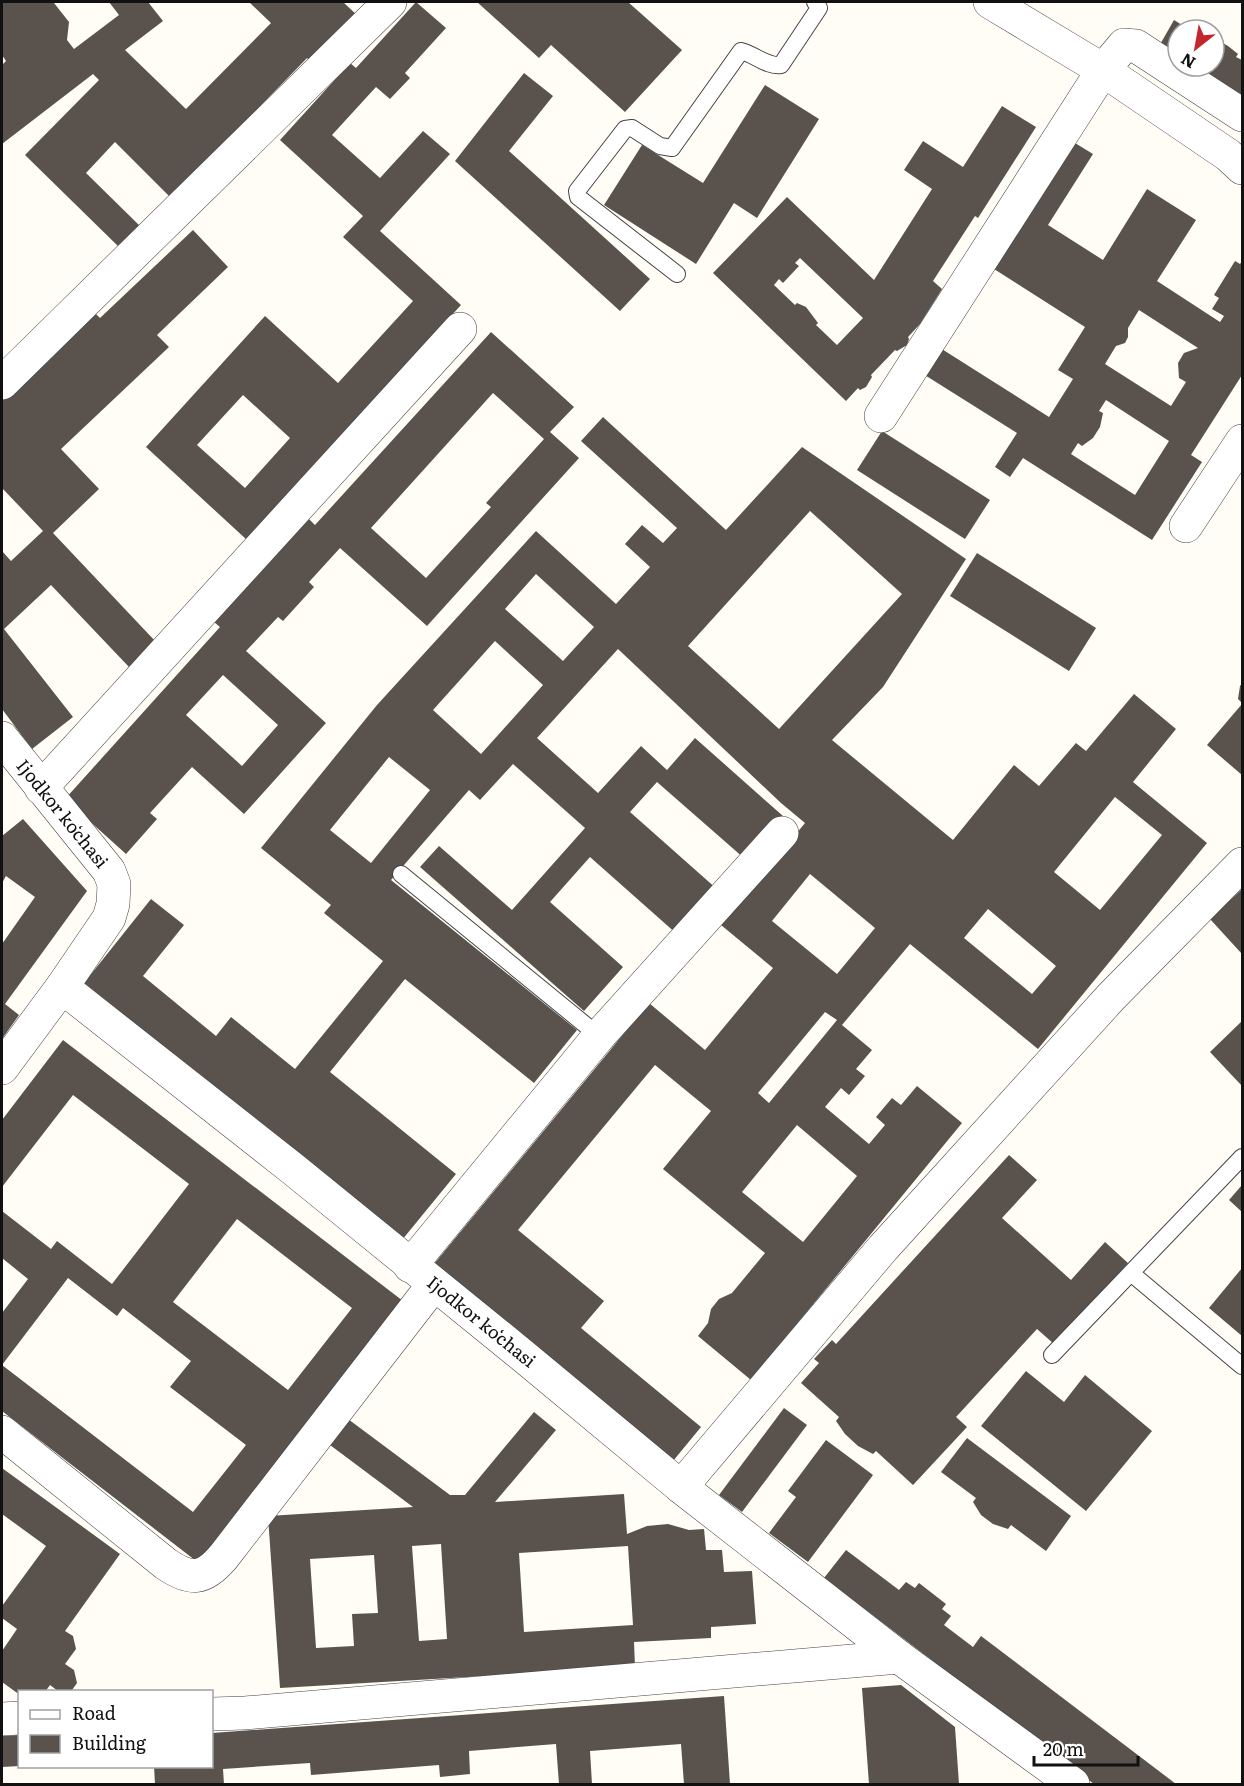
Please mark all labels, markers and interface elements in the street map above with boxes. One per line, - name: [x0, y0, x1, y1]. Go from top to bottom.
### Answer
- north arrow: [1166, 18, 1226, 78]
- text: N: [1176, 48, 1200, 75]
- street label: Ijodkor koʻchasi: [11, 753, 116, 873]
- street label: Ijodkor koʻchasi: [422, 1268, 542, 1373]
- legend: [18, 1690, 213, 1768]
- text: Road: [72, 1699, 116, 1726]
- text: Building: [72, 1729, 147, 1756]
- scale bar: [1034, 1729, 1138, 1767]
- text: 20 m: [1043, 1735, 1084, 1762]

